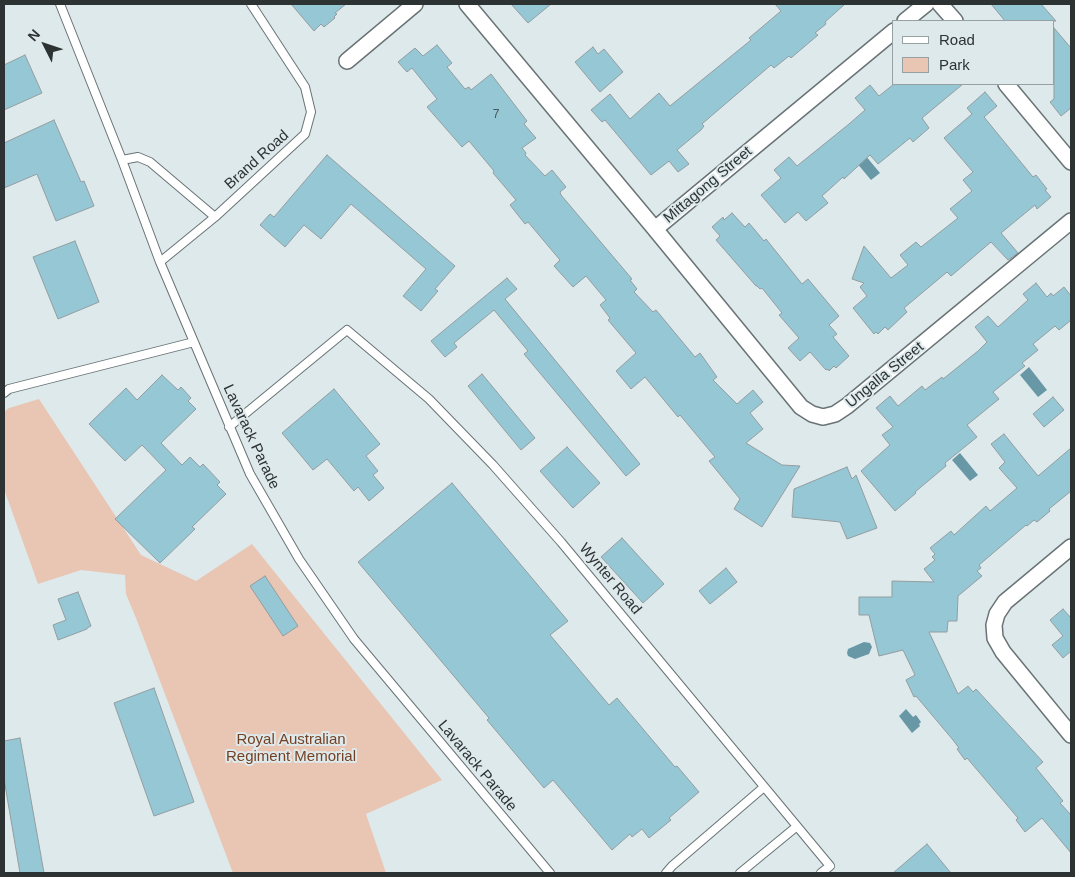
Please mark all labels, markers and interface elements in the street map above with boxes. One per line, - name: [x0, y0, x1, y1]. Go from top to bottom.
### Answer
- north arrow: [20, 20, 70, 70]
- legend: [892, 20, 1055, 85]
- text: N: [24, 26, 43, 44]
- text: Road: [939, 31, 975, 48]
- text: Park: [939, 56, 970, 73]
- house number: 7: [493, 108, 499, 122]
- street label: Brand Road: [221, 127, 293, 193]
- street label: Mittagong Street: [660, 143, 756, 227]
- street label: Ungalla Street: [842, 338, 928, 412]
- street label: Lavarack Parade: [219, 382, 283, 492]
- street label: Wynter Road: [575, 540, 645, 618]
- street label: Lavarack Parade: [434, 717, 520, 815]
- park label: Royal Australian Regiment Memorial: [226, 731, 356, 766]

